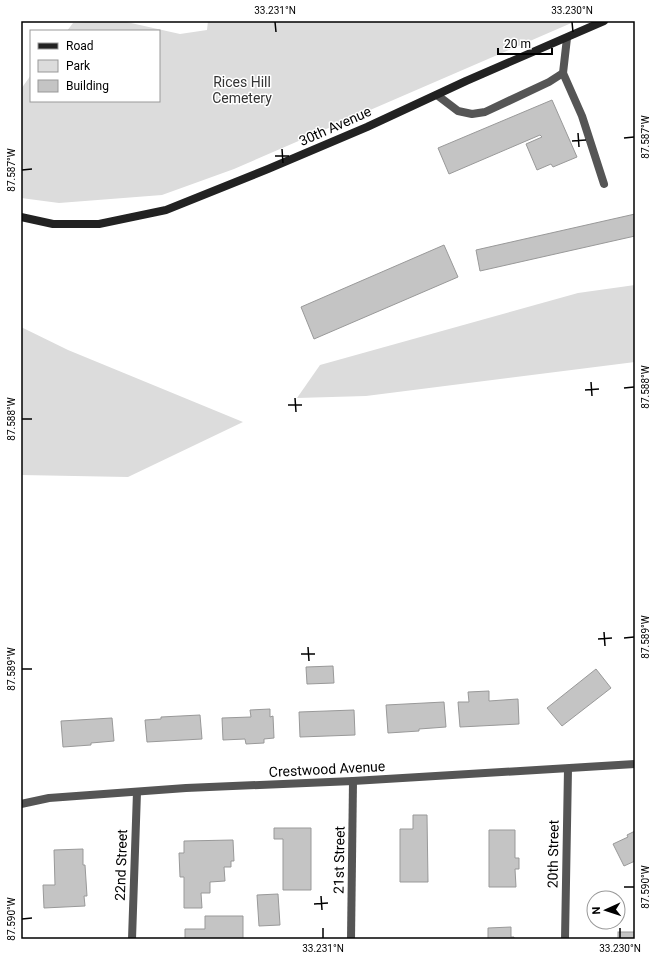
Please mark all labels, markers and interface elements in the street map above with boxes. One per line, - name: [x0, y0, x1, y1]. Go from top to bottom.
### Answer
- text: 33.231°N: [254, 5, 296, 16]
- text: 33.230°N: [551, 5, 593, 16]
- legend: [30, 30, 160, 102]
- scale bar: [498, 30, 552, 56]
- text: 20 m: [504, 37, 531, 51]
- text: Road: [66, 39, 94, 53]
- text: Park: [66, 59, 91, 73]
- park label: Rices Hill Cemetery: [212, 74, 272, 106]
- text: Building: [66, 79, 109, 93]
- street label: 30th Avenue: [296, 103, 374, 149]
- text: 87.587°W: [640, 115, 651, 159]
- text: 87.587°W: [6, 148, 17, 192]
- text: 87.588°W: [640, 365, 651, 409]
- text: 87.588°W: [6, 397, 17, 441]
- text: 87.589°W: [640, 615, 651, 659]
- text: 87.589°W: [6, 647, 17, 691]
- street label: Crestwood Avenue: [268, 758, 386, 780]
- street label: 20th Street: [544, 819, 562, 888]
- street label: 21st Street: [330, 825, 348, 894]
- street label: 22nd Street: [112, 828, 130, 901]
- text: 87.590°W: [640, 865, 651, 909]
- north arrow: [586, 890, 626, 930]
- text: 87.590°W: [6, 897, 17, 941]
- text: N: [590, 906, 603, 915]
- text: 33.231°N: [302, 943, 344, 954]
- text: 33.230°N: [599, 943, 641, 954]

